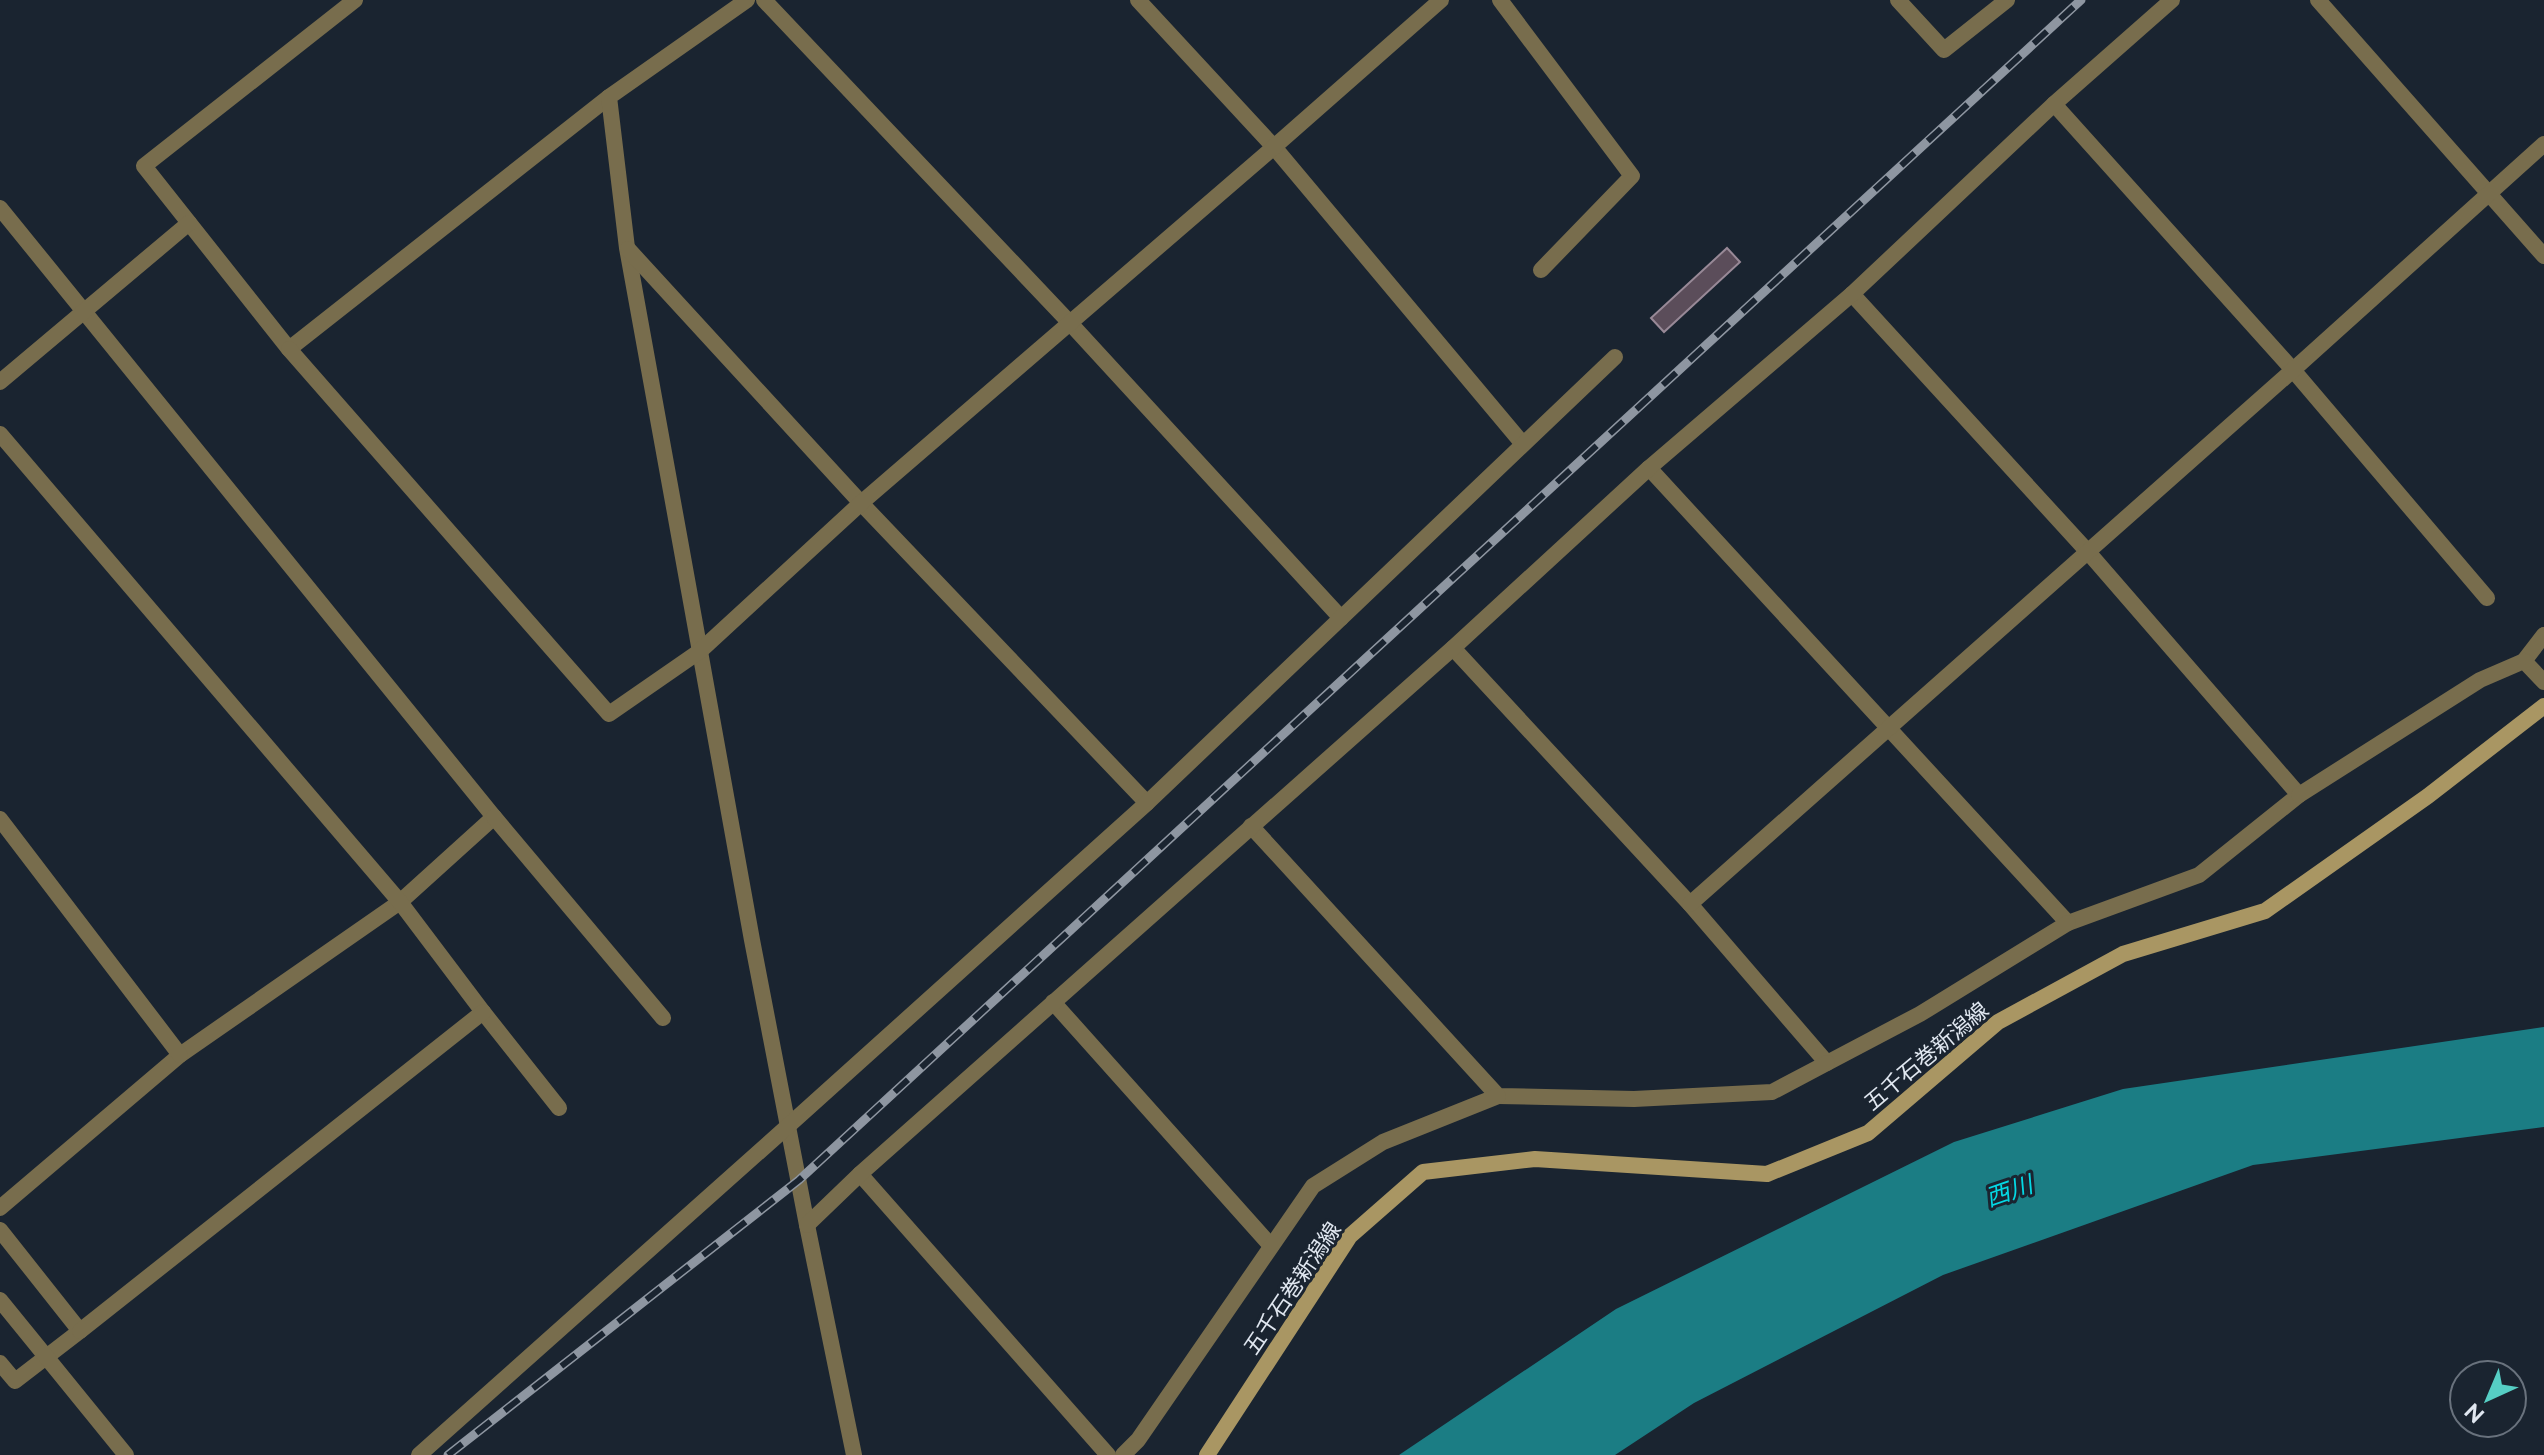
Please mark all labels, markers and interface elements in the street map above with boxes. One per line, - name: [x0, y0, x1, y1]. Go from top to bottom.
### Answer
- street label: 五千石巻新潟線: [1859, 997, 1993, 1115]
- water label: 西川: [1982, 1168, 2039, 1213]
- street label: 五千石巻新潟線: [1238, 1217, 1346, 1359]
- north arrow: [2448, 1359, 2528, 1439]
- text: N: [2459, 1398, 2489, 1429]

